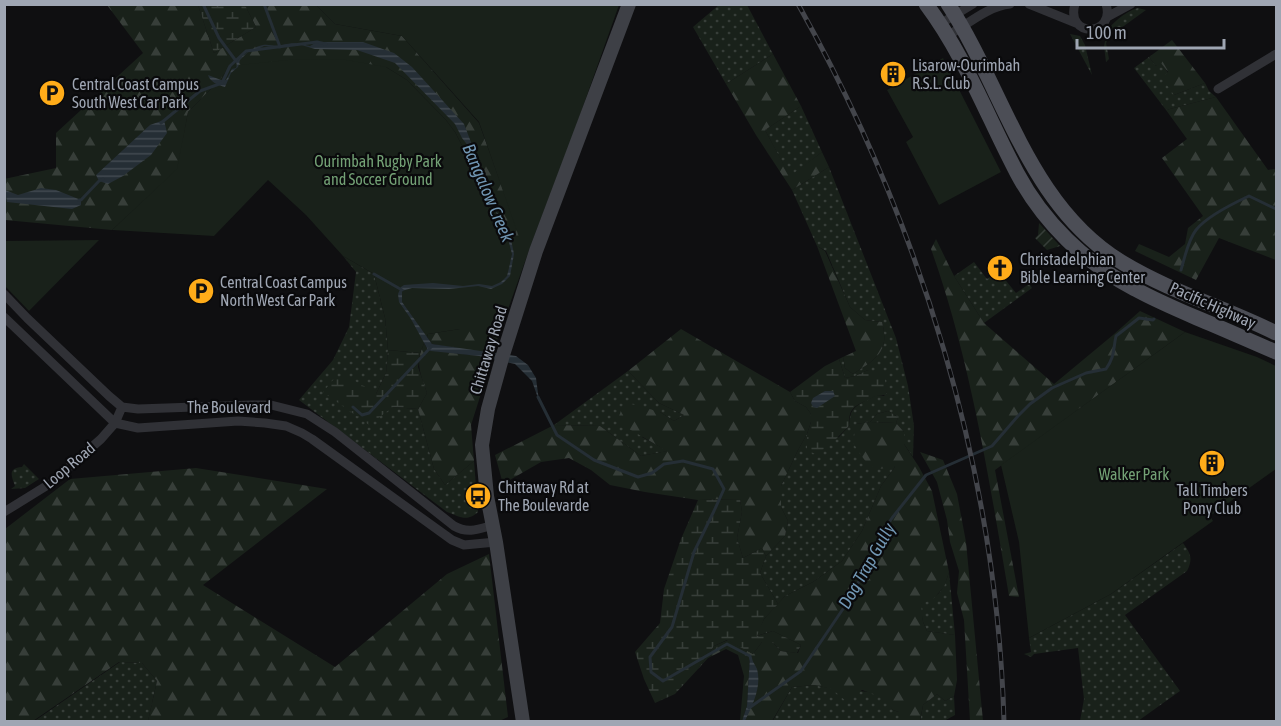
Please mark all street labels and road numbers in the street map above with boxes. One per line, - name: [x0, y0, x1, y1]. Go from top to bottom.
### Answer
- street label: Pacific Highway: [1167, 278, 1259, 333]
- street label: Chittaway Road: [466, 304, 511, 397]
- street label: The Boulevard: [187, 398, 271, 416]
- street label: Loop Road: [40, 438, 99, 492]

